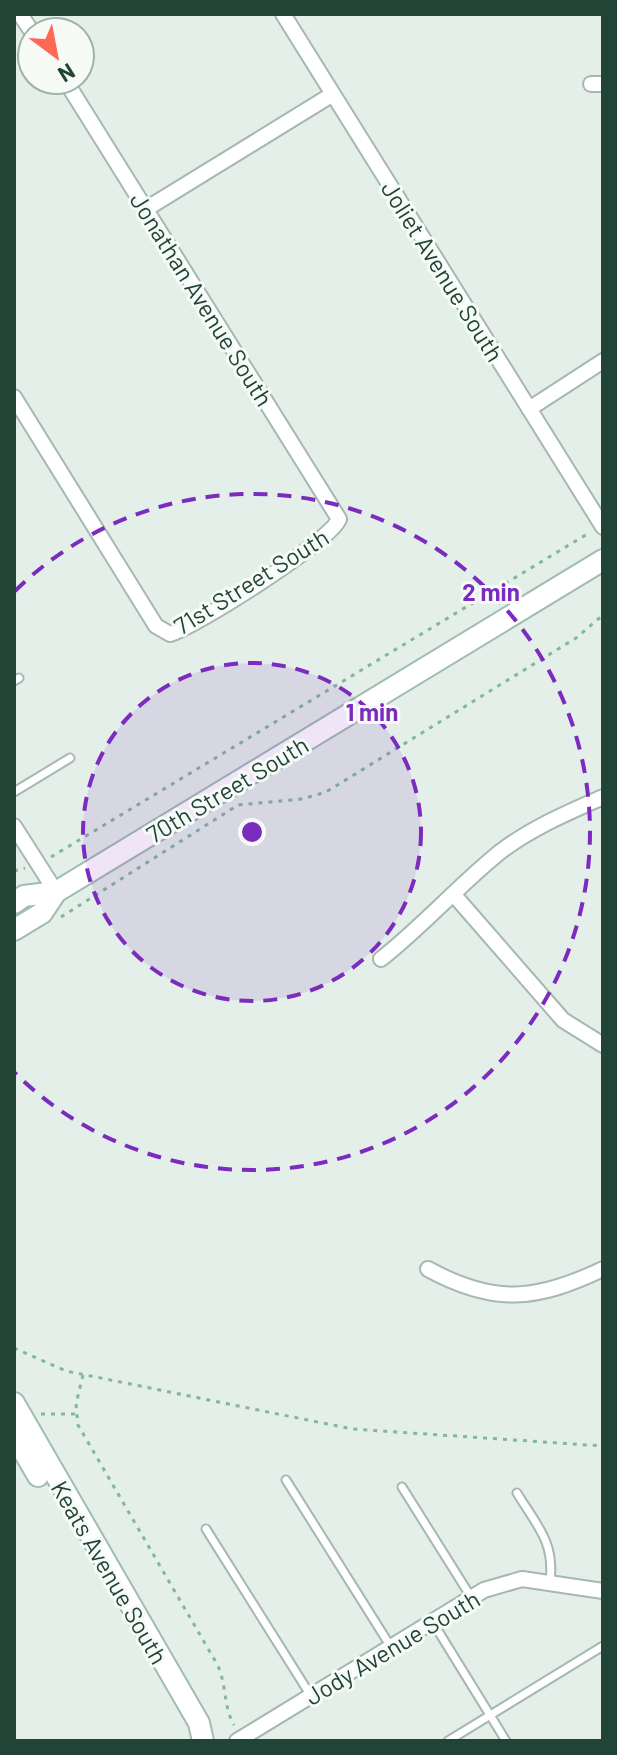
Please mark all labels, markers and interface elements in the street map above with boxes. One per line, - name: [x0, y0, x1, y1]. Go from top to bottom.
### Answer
- north arrow: [16, 16, 96, 96]
- text: N: [54, 59, 80, 89]
- street label: Joliet Avenue South: [376, 175, 510, 367]
- street label: Jonathan Avenue South: [124, 187, 280, 411]
- street label: 71st Street South: [168, 522, 334, 640]
- text: 2 min: [462, 577, 520, 606]
- text: 1 min: [346, 697, 398, 726]
- street label: 70th Street South: [141, 729, 313, 849]
- centre of rings: [238, 818, 266, 846]
- street label: Keats Avenue South: [46, 1475, 174, 1669]
- street label: Jody Avenue South: [299, 1583, 485, 1711]

